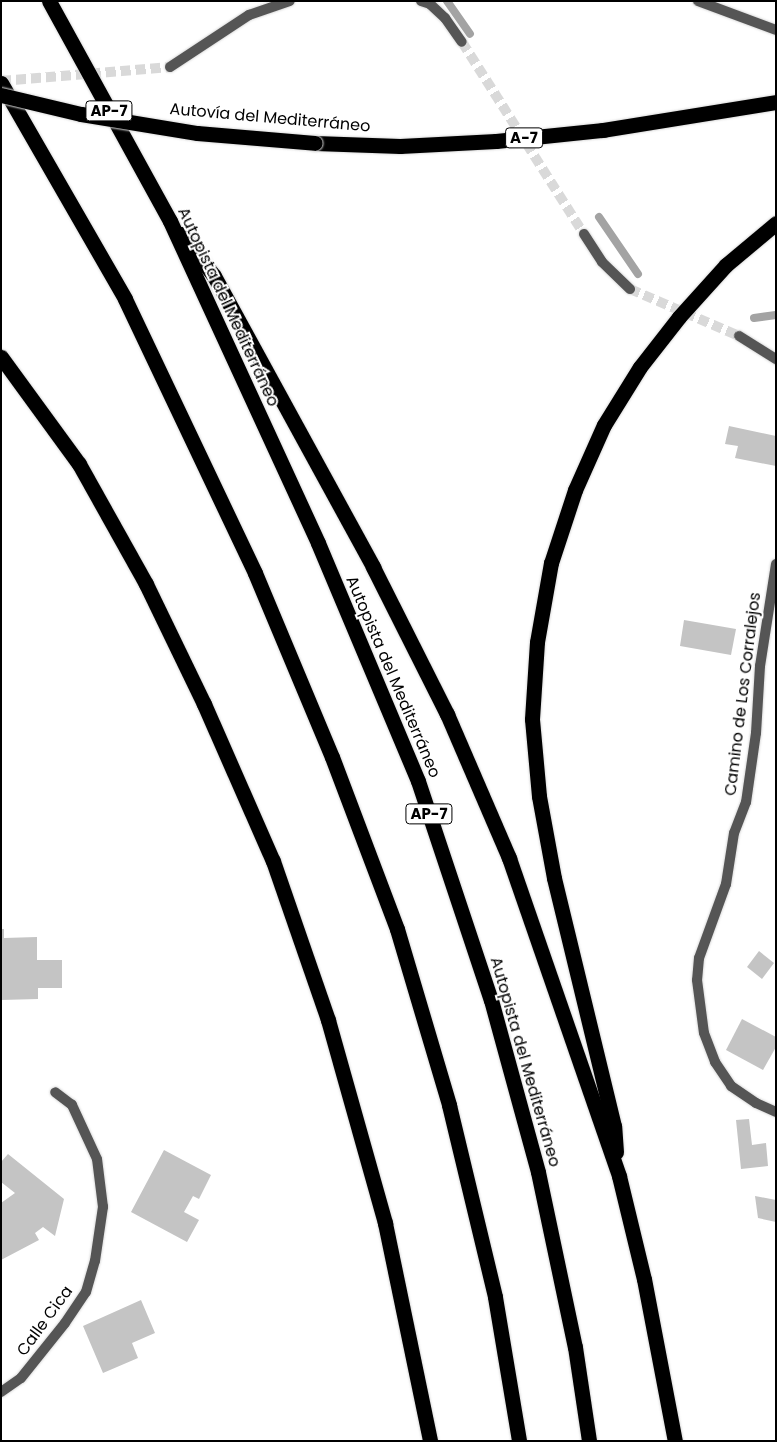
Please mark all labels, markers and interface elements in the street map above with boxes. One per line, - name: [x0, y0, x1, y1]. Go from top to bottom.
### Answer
- road number: AP-7: [85, 98, 133, 124]
- street label: Autovía del Mediterráneo: [169, 100, 371, 136]
- road number: A-7: [504, 126, 544, 150]
- street label: Autopista del Mediterráneo: [173, 204, 283, 410]
- street label: Autopista del Mediterráneo: [342, 573, 444, 781]
- street label: Camino de Los Corralejos: [721, 591, 765, 797]
- road number: AP-7: [405, 802, 453, 826]
- street label: Autopista del Mediterráneo: [486, 955, 564, 1169]
- street label: Calle Cica: [13, 1282, 77, 1360]

